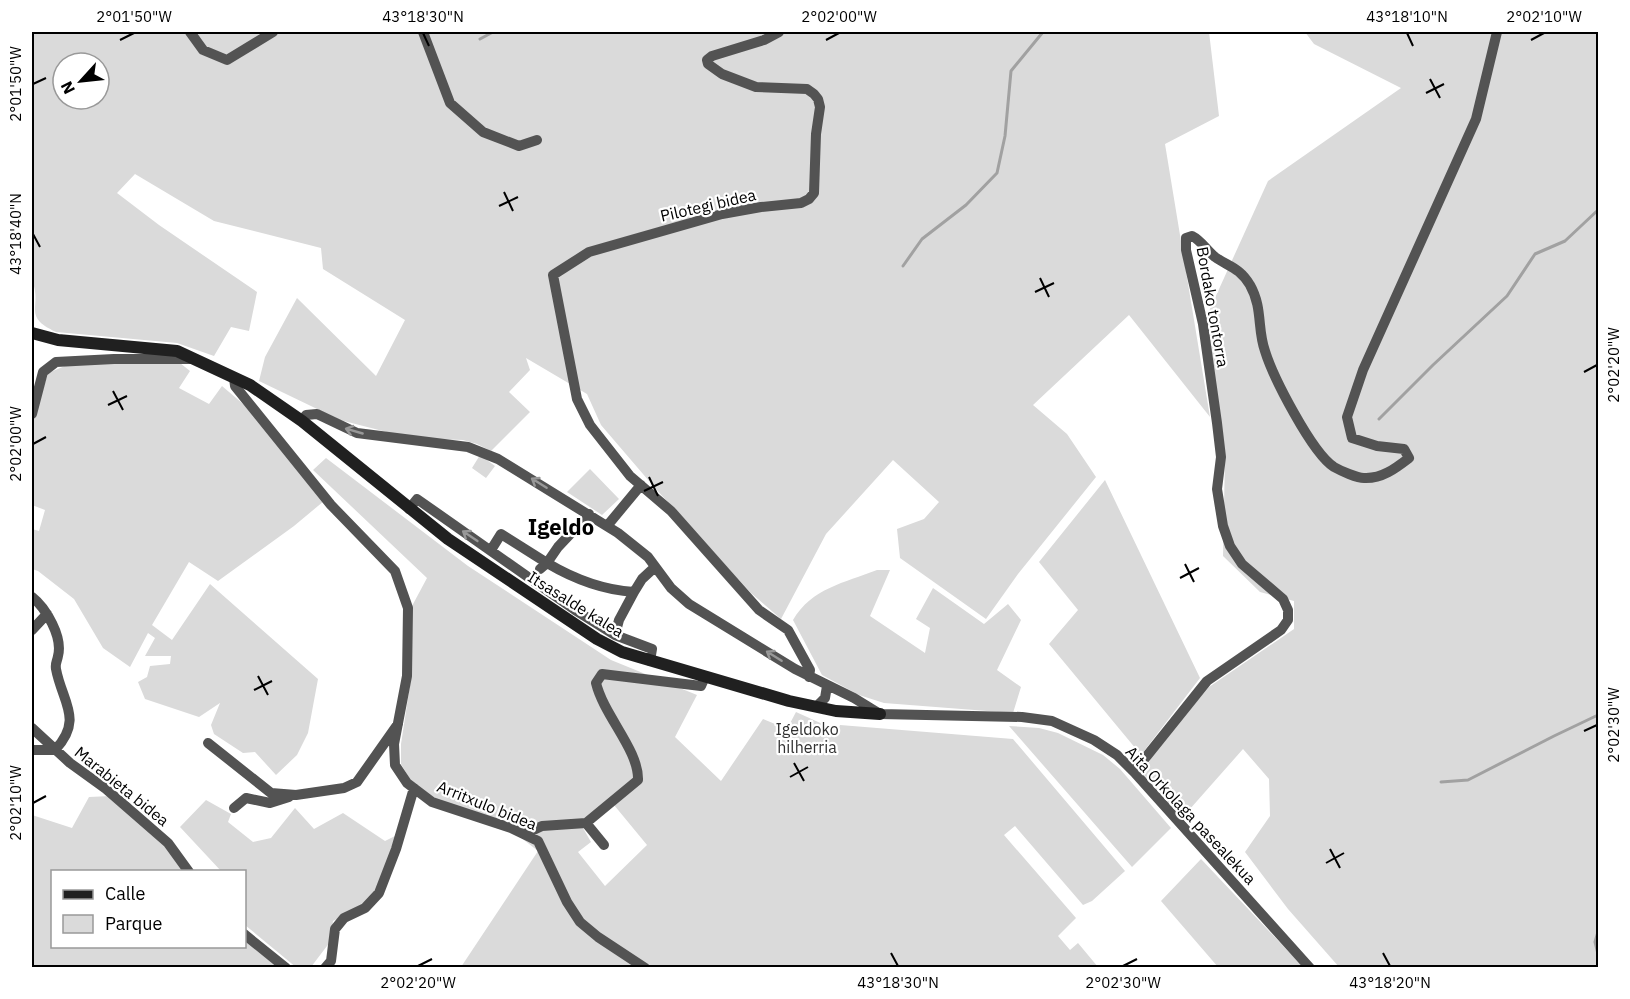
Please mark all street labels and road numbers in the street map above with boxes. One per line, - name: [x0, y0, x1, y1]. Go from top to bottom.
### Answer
- street label: Pilotegi bidea: [658, 184, 758, 226]
- street label: Bordako tontorra: [1193, 245, 1234, 369]
- street label: Itsasalde kalea: [524, 567, 628, 642]
- street label: Marabieta bidea: [71, 742, 174, 830]
- street label: Aita Orkolaga pasealekua: [1122, 742, 1261, 889]
- street label: Arritxulo bidea: [434, 776, 540, 834]

